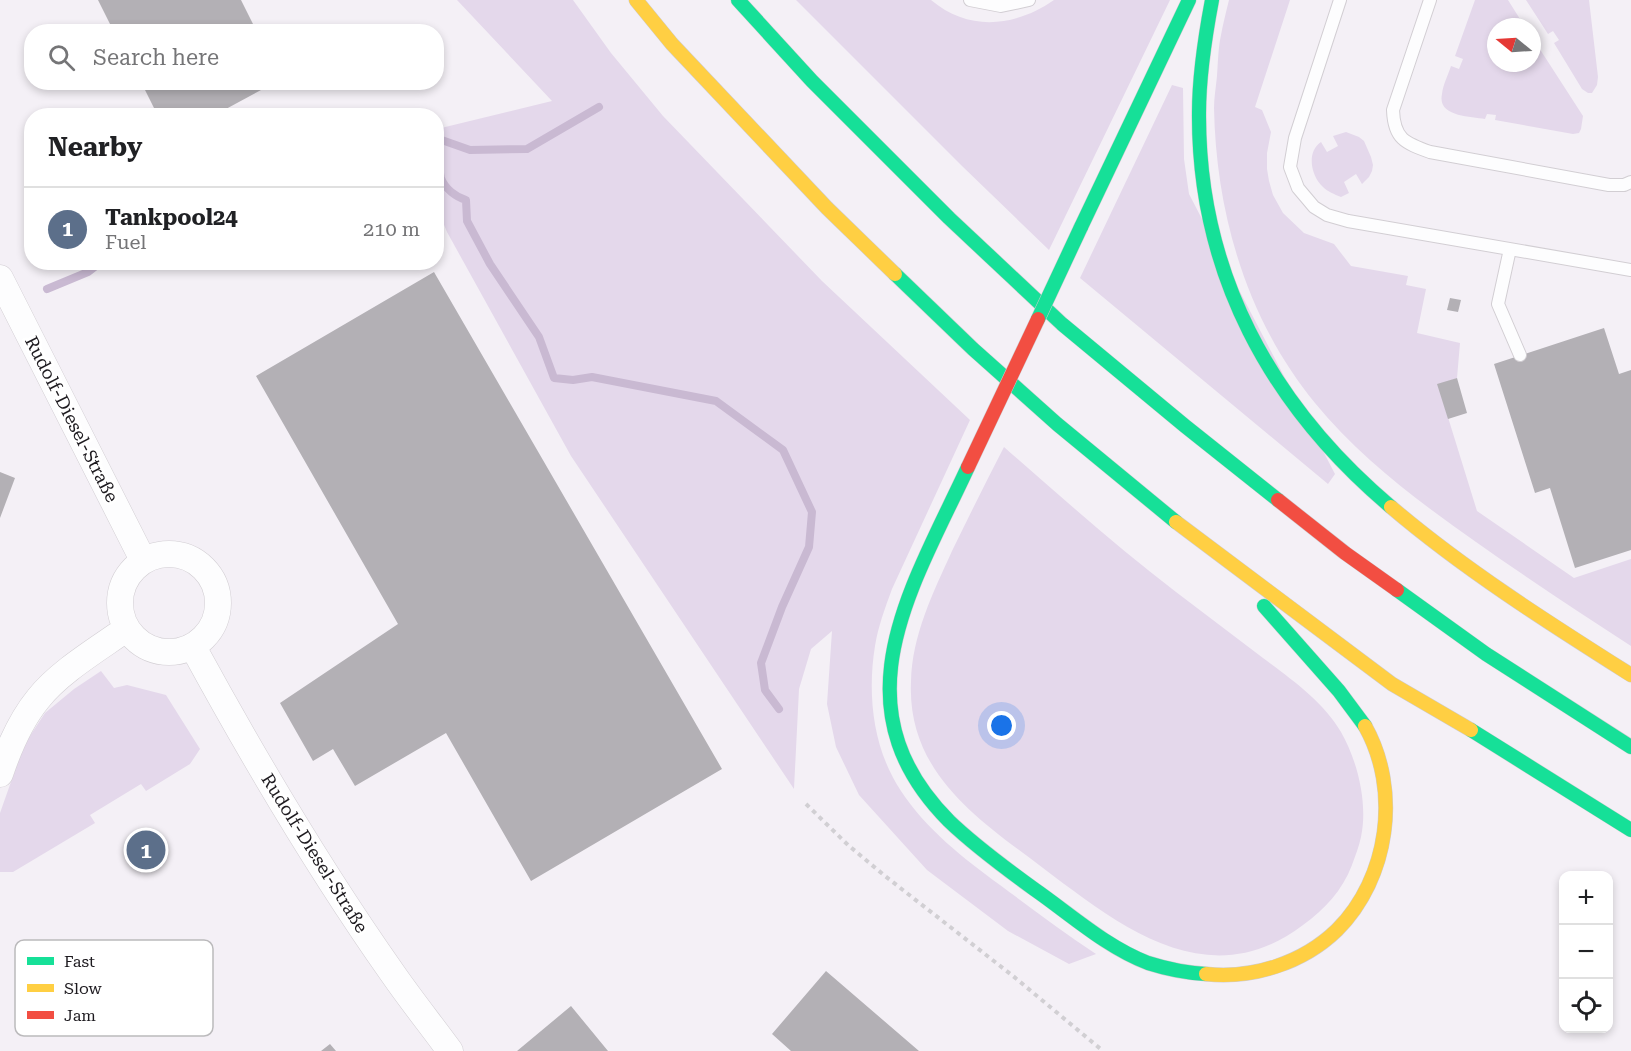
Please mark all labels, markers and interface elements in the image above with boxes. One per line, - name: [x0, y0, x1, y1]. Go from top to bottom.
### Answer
- north arrow: [1487, 18, 1541, 72]
- search box: [24, 24, 444, 90]
- icon: search: [45, 41, 78, 74]
- text: Search here: [93, 45, 219, 70]
- text: Nearby: [48, 132, 142, 162]
- text: Tankpool24: [105, 205, 238, 230]
- text: 1: [62, 217, 73, 241]
- text: 210 m: [363, 217, 420, 241]
- text: Fuel: [105, 230, 146, 254]
- street label: Rudolf-Diesel-Straße: [21, 332, 123, 506]
- your location: [987, 711, 1016, 740]
- street label: Rudolf-Diesel-Straße: [257, 770, 373, 936]
- pin: 1: [126, 828, 166, 872]
- map controls: [1559, 871, 1613, 1033]
- button: +: [1559, 871, 1613, 925]
- button: −: [1559, 925, 1613, 979]
- legend: [15, 940, 213, 1036]
- text: Fast: [64, 952, 95, 971]
- text: Slow: [64, 979, 102, 998]
- button: locate: [1559, 979, 1613, 1033]
- text: Jam: [64, 1006, 96, 1025]

